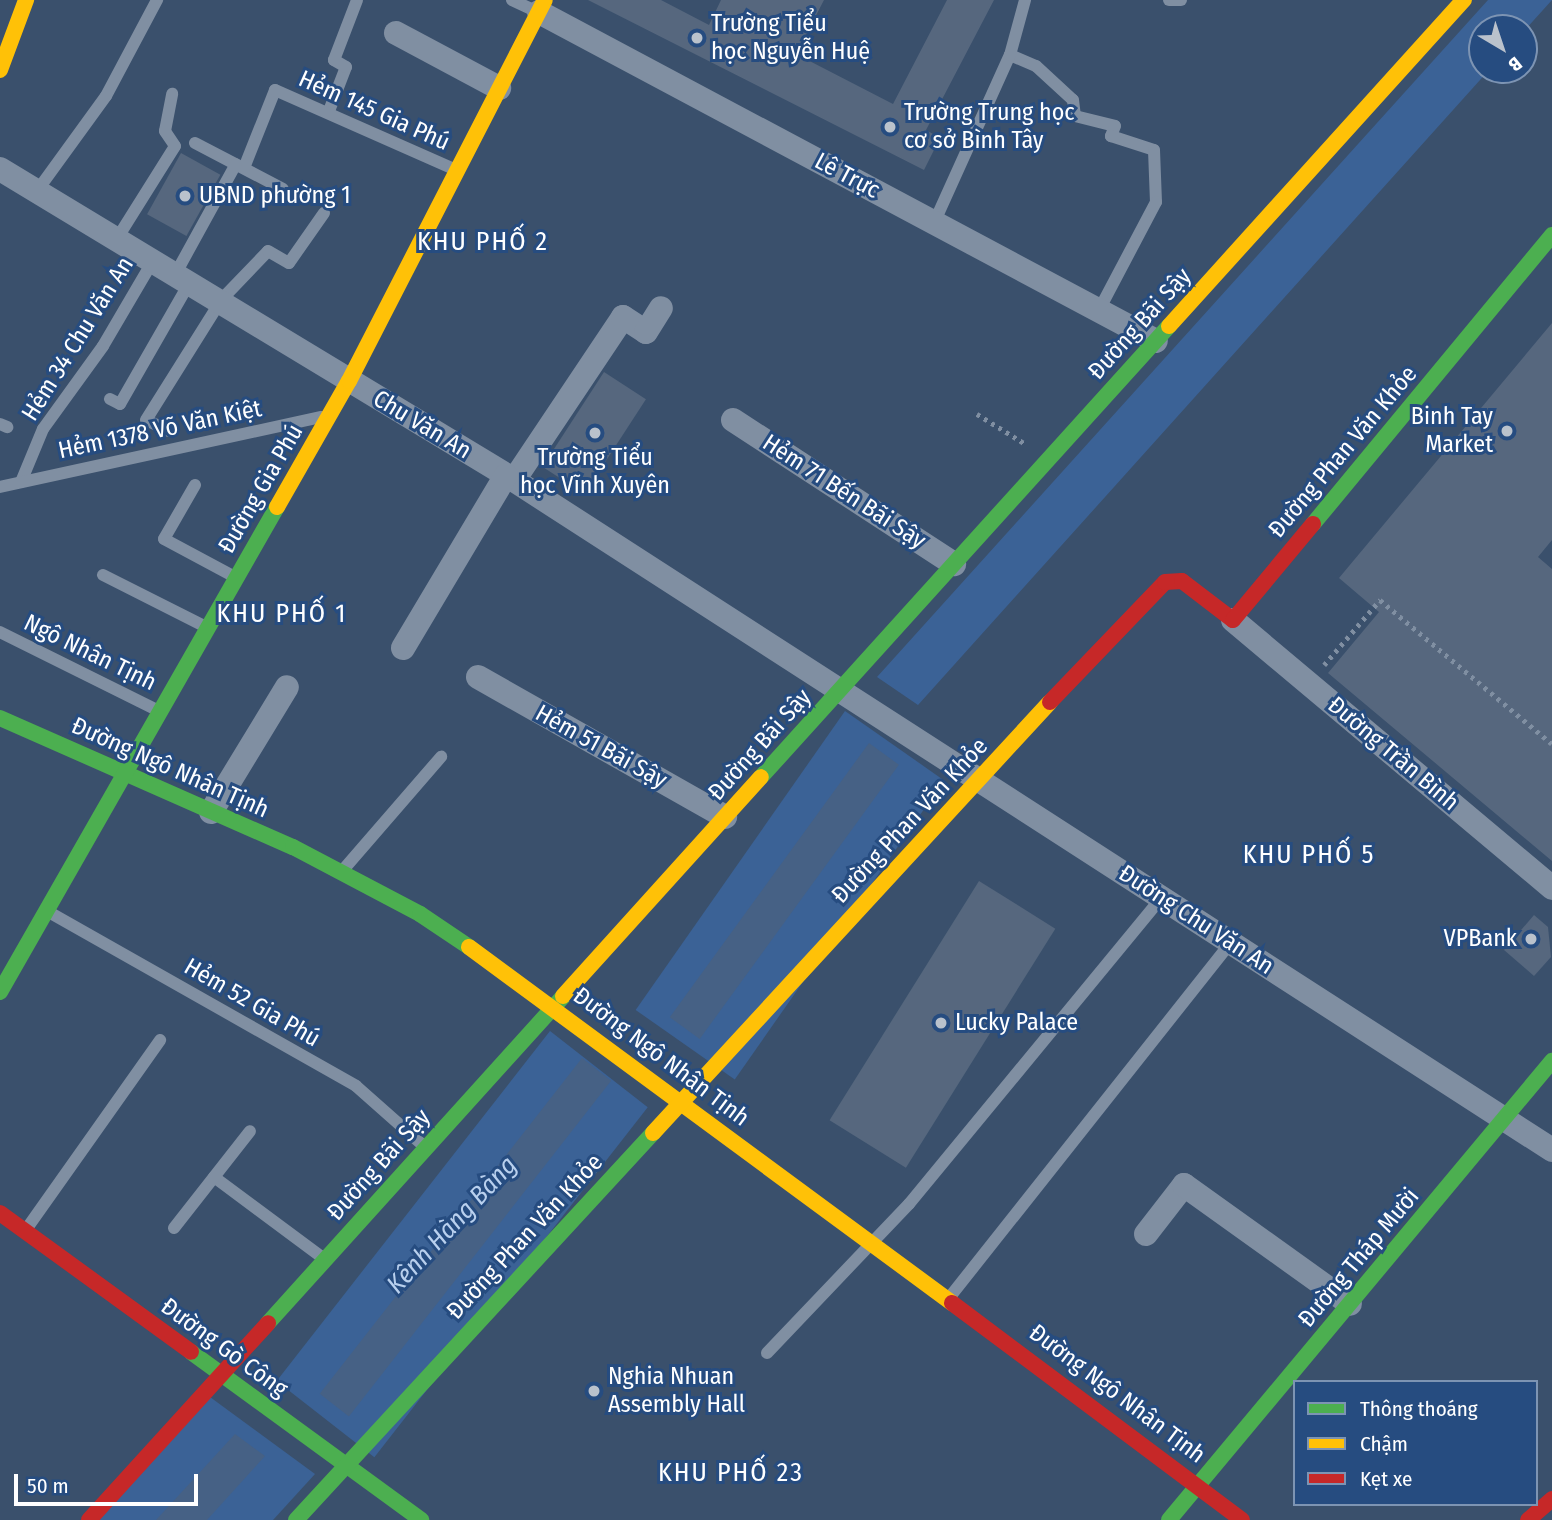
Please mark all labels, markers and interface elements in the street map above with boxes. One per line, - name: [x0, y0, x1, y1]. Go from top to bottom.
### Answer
- place label: Trường Tiểu học Nguyễn Huệ: [711, 10, 870, 66]
- north arrow: [1468, 14, 1538, 84]
- marker: Trường Tiểu học Nguyễn Huệ: [689, 30, 705, 46]
- text: B: [1504, 52, 1527, 76]
- street label: Hẻm 145 Gia Phú: [294, 65, 454, 157]
- place label: Trường Trung học cơ sở Bình Tây: [904, 99, 1075, 155]
- marker: Trường Trung học cơ sở Bình Tây: [882, 119, 898, 135]
- street label: Lê Trực: [810, 147, 884, 205]
- place label: UBND phường 1: [199, 182, 351, 210]
- marker: UBND phường 1: [177, 188, 193, 204]
- district label: KHU PHỐ 2: [418, 226, 548, 258]
- street label: Hẻm 34 Chu Văn An: [16, 252, 140, 426]
- street label: Đường Bãi Sậy: [1082, 262, 1198, 386]
- street label: Đường Phan Văn Khỏe: [1263, 360, 1423, 544]
- street label: Chu Văn An: [368, 384, 476, 466]
- street label: Hẻm 1378 Võ Văn Kiệt: [56, 394, 264, 466]
- place label: Binh Tay Market: [1411, 403, 1493, 459]
- street label: Đường Gia Phú: [213, 419, 309, 559]
- marker: Binh Tay Market: [1499, 423, 1515, 439]
- marker: Trường Tiểu học Vĩnh Xuyên: [587, 425, 603, 441]
- street label: Hẻm 71 Bến Bãi Sậy: [757, 429, 931, 555]
- place label: Trường Tiểu học Vĩnh Xuyên: [520, 444, 670, 500]
- district label: KHU PHỐ 1: [218, 598, 346, 630]
- street label: Ngô Nhân Tịnh: [19, 609, 161, 697]
- street label: Đường Bãi Sậy: [702, 683, 818, 807]
- street label: Đường Trần Bình: [1322, 691, 1464, 817]
- street label: Hẻm 51 Bãi Sậy: [530, 699, 672, 795]
- street label: Đường Ngô Nhân Tịnh: [67, 712, 273, 824]
- street label: Đường Phan Văn Khỏe: [826, 732, 994, 910]
- district label: KHU PHỐ 5: [1244, 839, 1374, 871]
- street label: Đường Chu Văn An: [1113, 859, 1279, 981]
- place label: VPBank: [1444, 925, 1517, 953]
- marker: VPBank: [1523, 931, 1539, 947]
- street label: Hẻm 52 Gia Phú: [179, 953, 325, 1053]
- street label: Đường Ngô Nhân Tịnh: [567, 981, 755, 1133]
- place label: Lucky Palace: [955, 1009, 1078, 1037]
- marker: Lucky Palace: [933, 1015, 949, 1031]
- street label: Đường Bãi Sậy: [321, 1103, 437, 1227]
- street label: Đường Phan Văn Khỏe: [441, 1148, 609, 1326]
- water label: Kênh Hàng Bàng: [380, 1150, 524, 1300]
- street label: Đường Tháp Mười: [1293, 1183, 1425, 1333]
- street label: Đường Gò Công: [155, 1292, 293, 1404]
- street label: Đường Ngô Nhân Tịnh: [1023, 1318, 1211, 1470]
- place label: Nghia Nhuan Assembly Hall: [608, 1363, 745, 1419]
- legend: [1293, 1380, 1538, 1506]
- marker: Nghia Nhuan Assembly Hall: [586, 1383, 602, 1399]
- text: Thông thoáng: [1360, 1396, 1478, 1422]
- text: Chậm: [1360, 1431, 1408, 1457]
- district label: KHU PHỐ 23: [659, 1457, 803, 1489]
- scale bar: [18, 1460, 201, 1504]
- text: Kẹt xe: [1360, 1466, 1412, 1492]
- text: 50 m: [27, 1473, 69, 1499]

